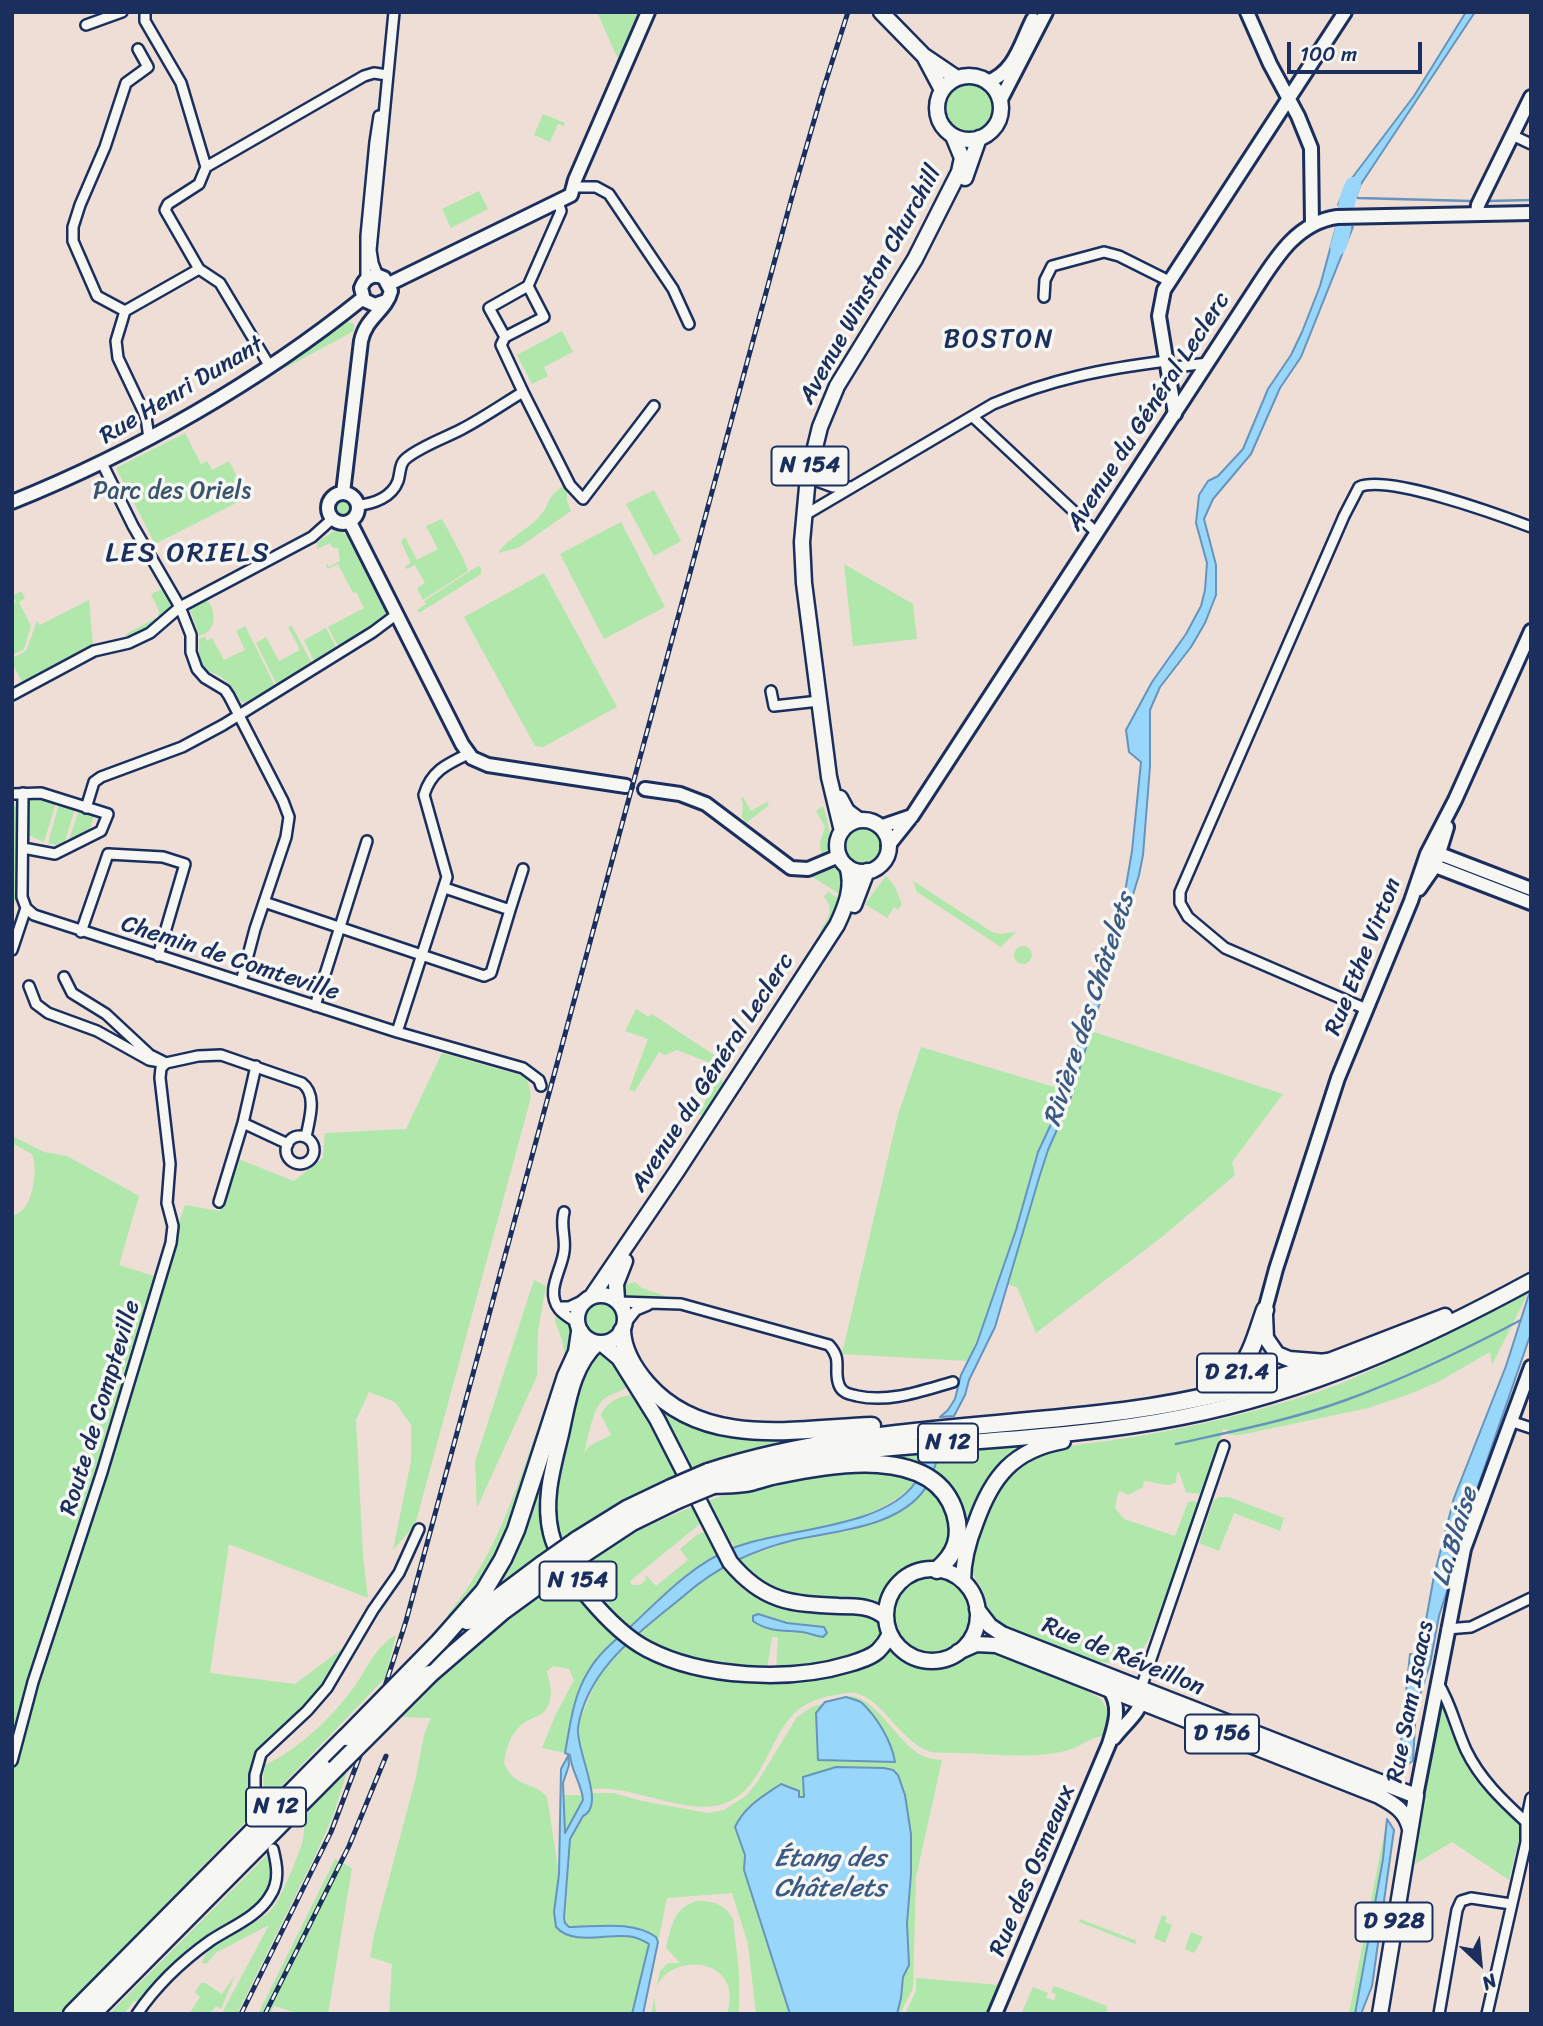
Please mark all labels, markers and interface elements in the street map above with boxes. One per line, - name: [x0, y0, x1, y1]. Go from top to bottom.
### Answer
- scale bar: [1291, 28, 1426, 72]
- text: 100 m: [1300, 35, 1357, 73]
- street label: Avenue Winston Churchill: [793, 161, 949, 409]
- street label: Avenue du Général Leclerc: [1061, 287, 1237, 537]
- district label: BOSTON: [945, 324, 1053, 356]
- street label: Rue Henri Dunant: [95, 331, 269, 451]
- road number: N 154: [772, 446, 848, 486]
- park label: Parc des Oriels: [93, 478, 251, 506]
- district label: LES ORIELS: [109, 537, 267, 571]
- street label: Rue Ethe Virton: [1319, 874, 1409, 1040]
- water label: Rivière des Châtelets: [1038, 890, 1142, 1130]
- street label: Chemin de Comteville: [117, 910, 343, 1008]
- street label: Avenue du Général Leclerc: [625, 948, 801, 1198]
- street label: Route de Compteville: [55, 1297, 147, 1519]
- road number: D 21.4: [1197, 1354, 1277, 1392]
- road number: N 12: [918, 1424, 978, 1462]
- water label: La Blaise: [1426, 1484, 1486, 1590]
- road number: N 154: [540, 1562, 616, 1600]
- street label: Rue de Réveillon: [1038, 1611, 1208, 1703]
- street label: Rue Sam Isaacs: [1381, 1619, 1441, 1785]
- road number: D 156: [1185, 1714, 1259, 1754]
- street label: Rue des Osmeaux: [984, 1781, 1082, 1961]
- road number: N 12: [246, 1788, 306, 1826]
- water label: Étang des Châtelets: [774, 1843, 886, 1904]
- road number: D 928: [1356, 1902, 1432, 1941]
- north arrow: [1445, 1928, 1515, 1998]
- text: N: [1476, 1965, 1503, 2000]

